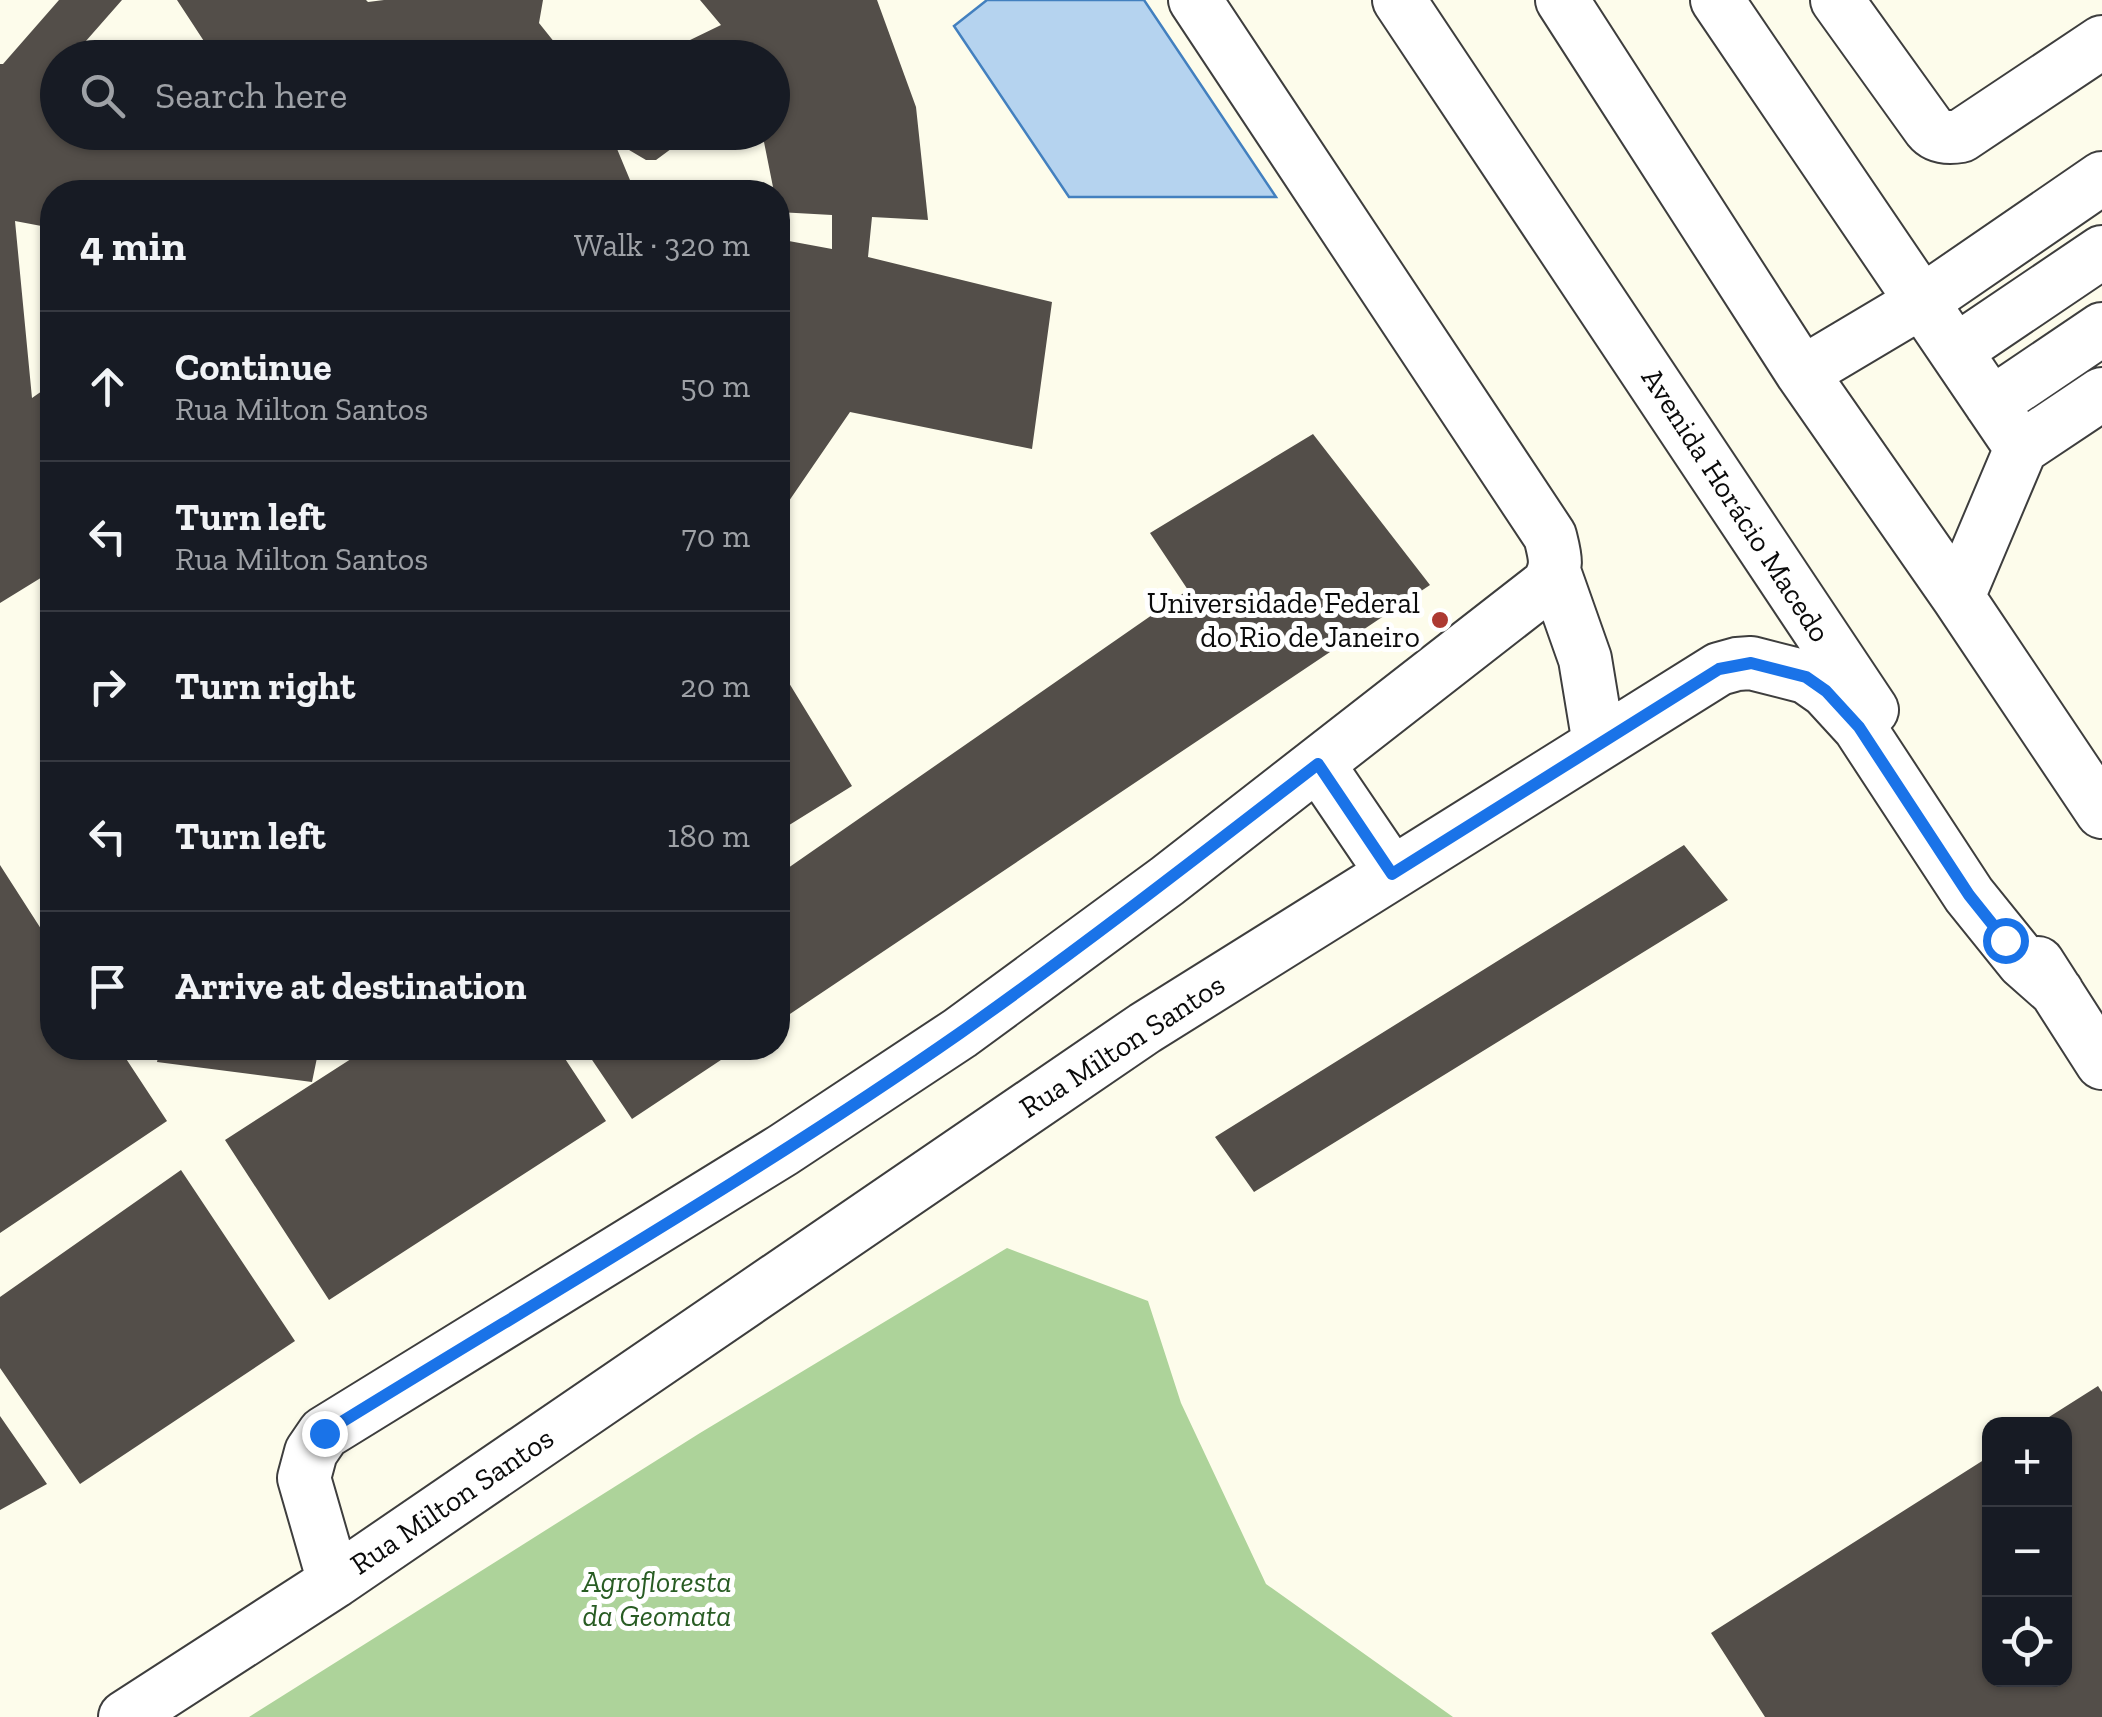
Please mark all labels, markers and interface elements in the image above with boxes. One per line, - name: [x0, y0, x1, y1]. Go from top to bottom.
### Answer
- search box: [40, 40, 790, 150]
- icon: search: [75, 68, 130, 123]
- text: Search here: [155, 72, 347, 118]
- text: 4 min: [80, 220, 186, 271]
- text: Walk · 320 m: [574, 226, 750, 264]
- text: Continue: [175, 344, 332, 390]
- icon: ahead: [80, 359, 135, 414]
- street label: Avenida Horácio Macedo: [1634, 361, 1838, 649]
- text: 50 m: [680, 367, 750, 405]
- text: Rua Milton Santos: [175, 390, 428, 428]
- text: Turn left: [175, 494, 326, 540]
- icon: left: [80, 509, 135, 564]
- text: 70 m: [682, 517, 750, 555]
- text: Rua Milton Santos: [175, 540, 428, 578]
- place label: Universidade Federal do Rio de Janeiro: [1147, 585, 1420, 655]
- marker: Universidade Federal do Rio de Janeiro: [1429, 609, 1451, 631]
- icon: right: [80, 659, 135, 714]
- text: Turn right: [175, 663, 355, 709]
- text: 20 m: [680, 667, 750, 705]
- icon: left: [80, 809, 135, 864]
- text: Turn left: [175, 813, 326, 859]
- text: 180 m: [667, 817, 750, 855]
- route start: [1983, 918, 2029, 964]
- icon: arrive: [80, 959, 135, 1014]
- text: Arrive at destination: [175, 963, 526, 1009]
- street label: Rua Milton Santos: [1013, 966, 1231, 1126]
- route end: [302, 1411, 348, 1457]
- map controls: [1982, 1417, 2072, 1687]
- button: +: [1982, 1417, 2072, 1507]
- street label: Rua Milton Santos: [344, 1420, 560, 1582]
- button: −: [1982, 1507, 2072, 1597]
- park label: Agrofloresta da Geomata: [581, 1564, 732, 1634]
- button: locate: [1982, 1597, 2072, 1687]

